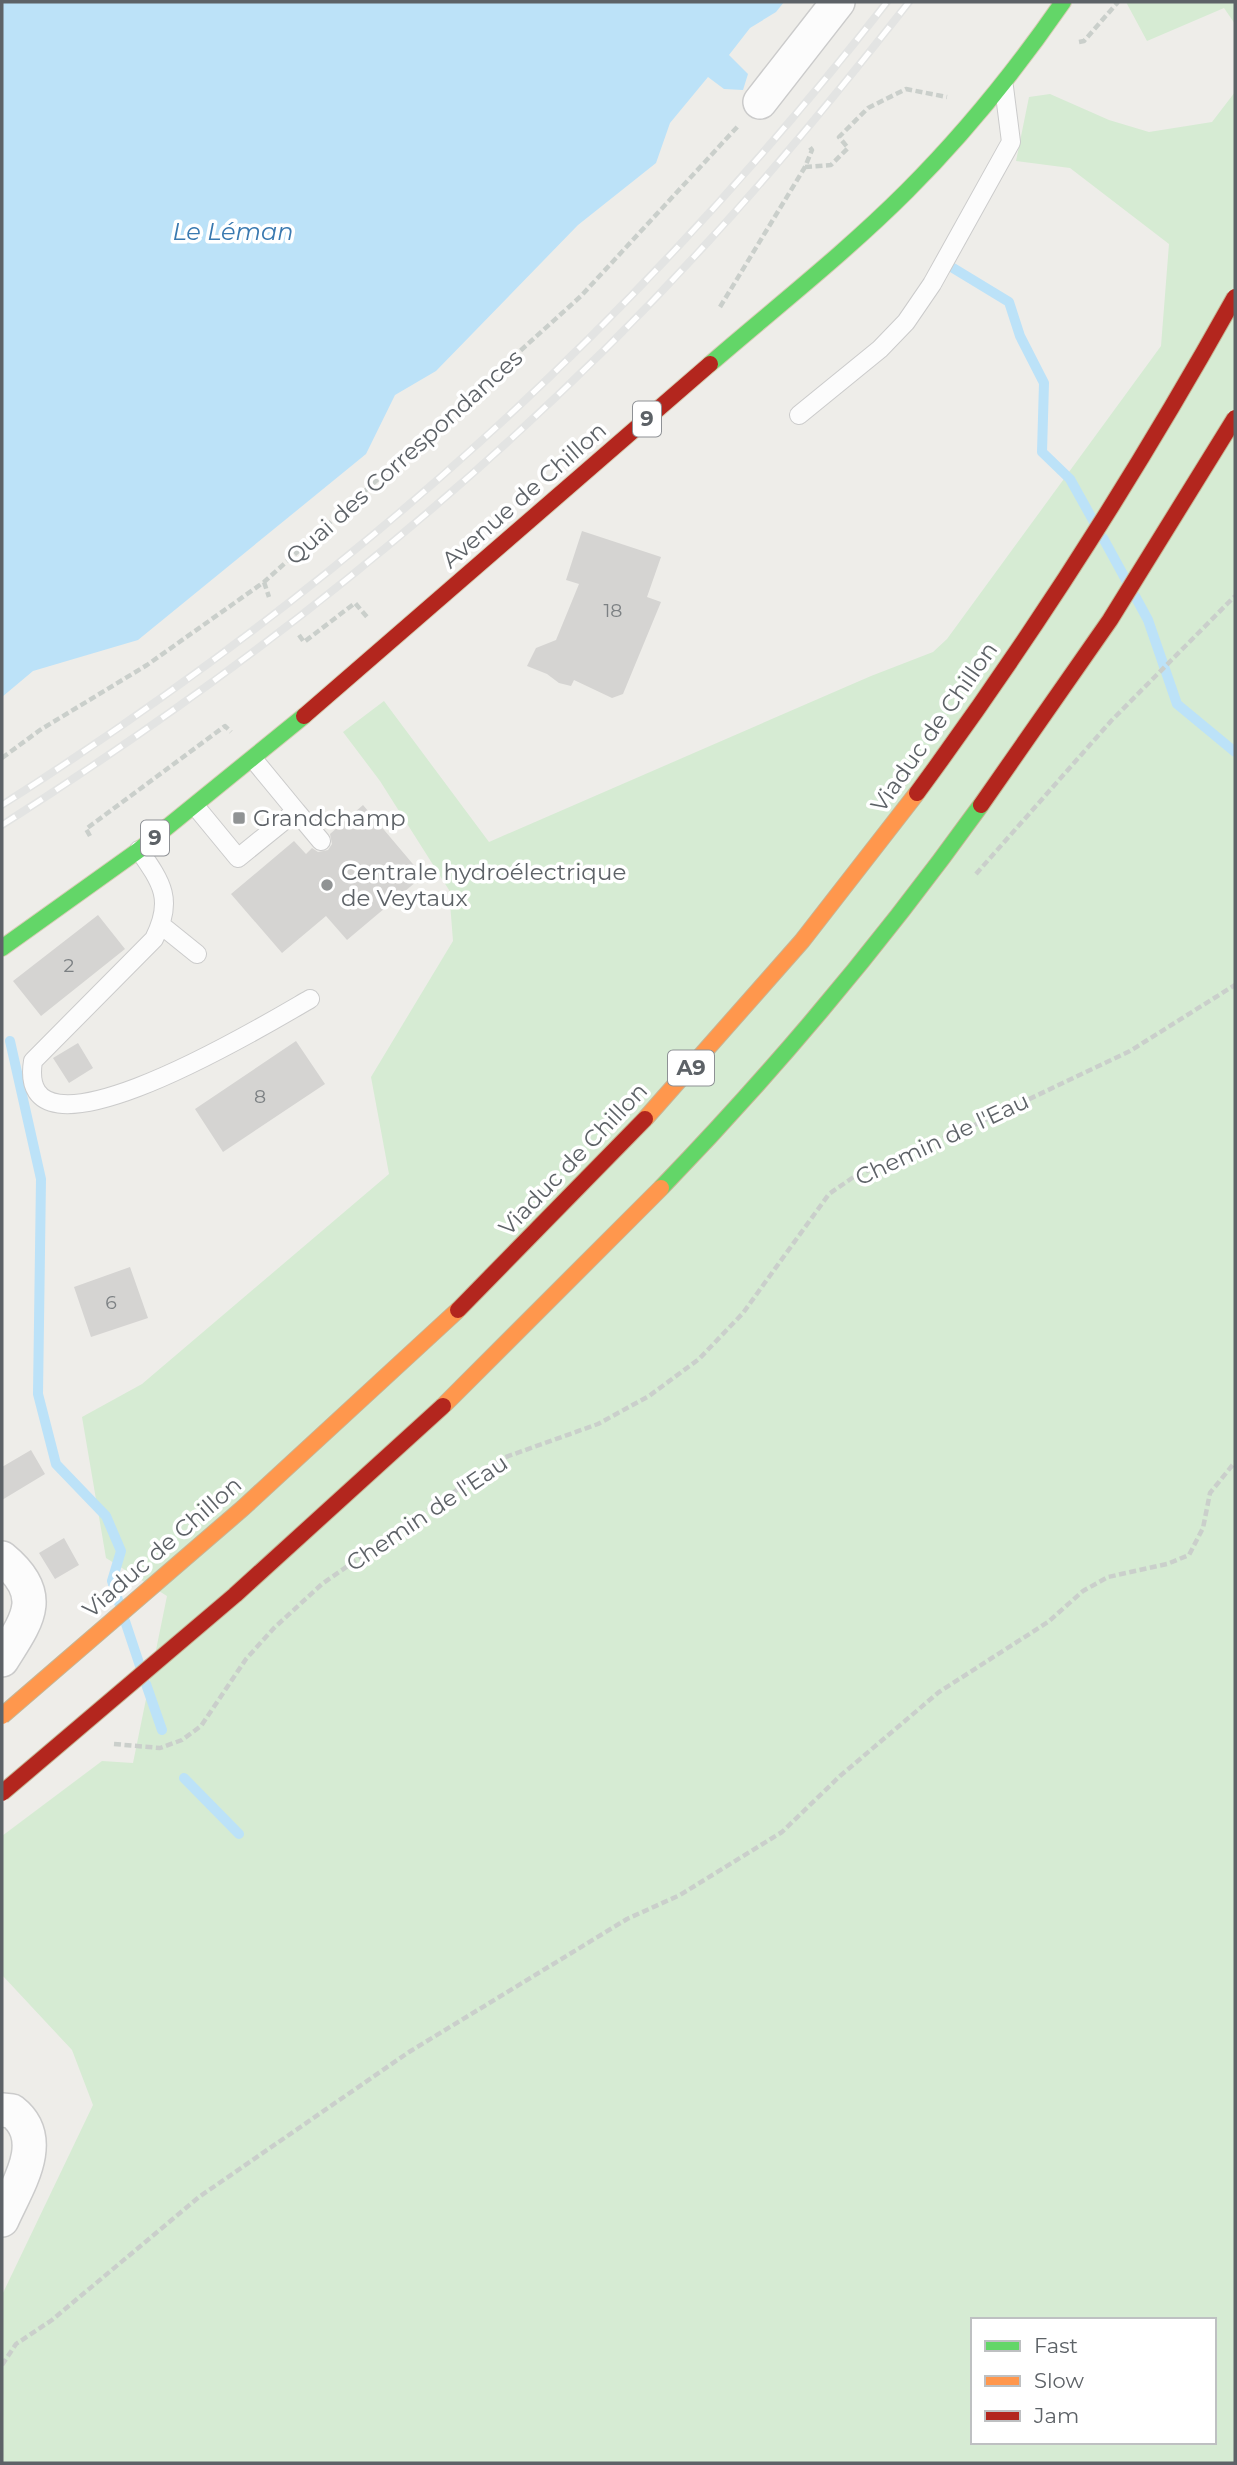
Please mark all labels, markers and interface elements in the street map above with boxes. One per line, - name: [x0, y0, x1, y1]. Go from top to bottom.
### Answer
- water label: Le Léman: [172, 217, 294, 246]
- street label: Quai des Correspondances: [280, 343, 528, 571]
- road number: 9: [633, 402, 661, 436]
- street label: Avenue de Chillon: [436, 416, 612, 574]
- house number: 18: [604, 599, 622, 622]
- street label: Viaduc de Chillon: [865, 637, 1003, 817]
- place label: Grandchamp: [253, 804, 406, 832]
- marker: Grandchamp: [231, 810, 247, 826]
- road number: 9: [141, 820, 169, 856]
- place label: Centrale hydroélectrique de Veytaux: [341, 858, 626, 912]
- marker: Centrale hydroélectrique de Veytaux: [319, 877, 335, 893]
- house number: 2: [64, 954, 75, 977]
- road number: A9: [668, 1050, 714, 1086]
- street label: Viaduc de Chillon: [493, 1077, 653, 1241]
- house number: 8: [254, 1085, 266, 1108]
- street label: Chemin de l'Eau: [851, 1086, 1033, 1192]
- house number: 6: [105, 1291, 117, 1314]
- street label: Chemin de l'Eau: [341, 1449, 513, 1577]
- street label: Viaduc de Chillon: [77, 1470, 247, 1624]
- legend: [971, 2318, 1216, 2444]
- text: Fast: [1034, 2333, 1078, 2358]
- text: Slow: [1034, 2368, 1084, 2393]
- text: Jam: [1033, 2403, 1079, 2428]

